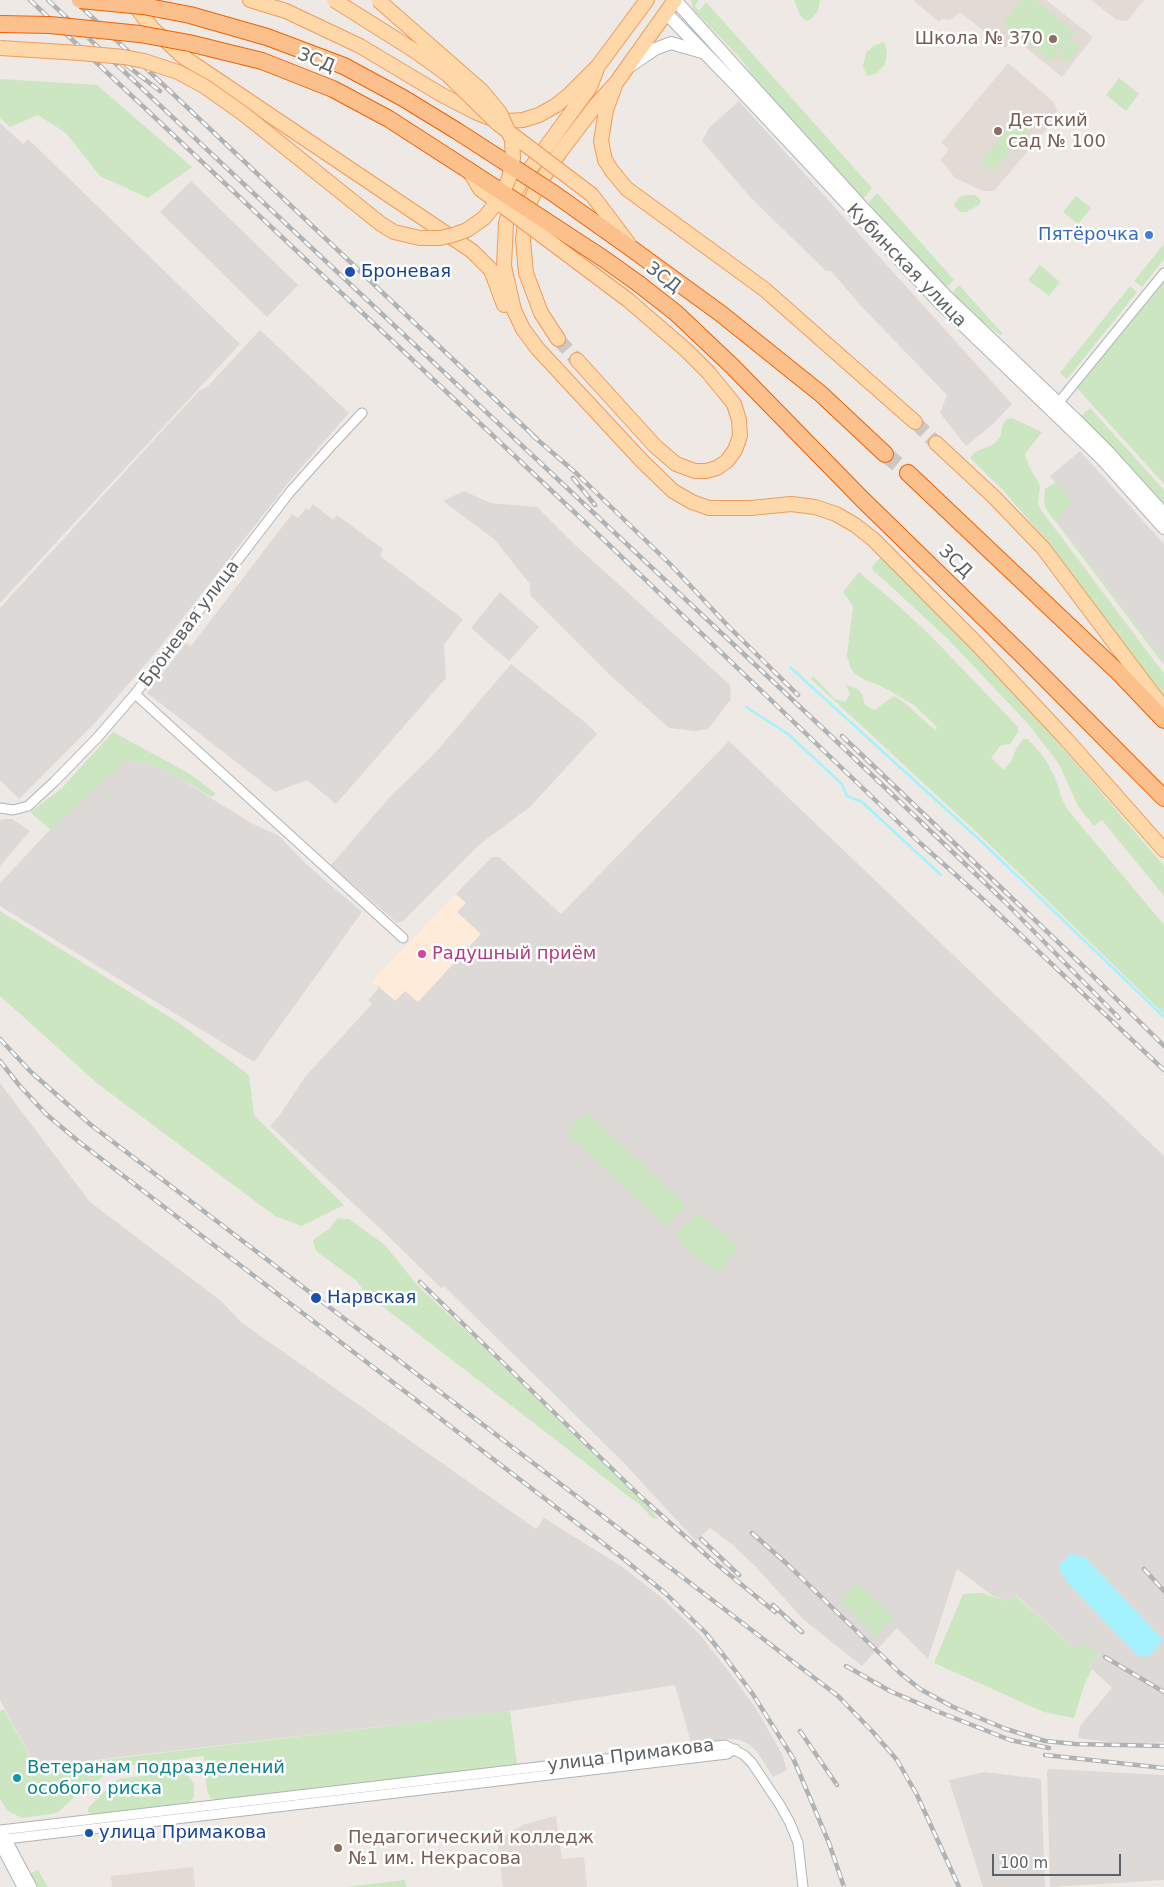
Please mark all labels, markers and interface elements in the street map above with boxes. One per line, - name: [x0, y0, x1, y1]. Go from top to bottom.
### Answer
- place label: Школа № 370: [915, 28, 1043, 50]
- marker: Школа № 370: [1047, 33, 1059, 45]
- street label: ЗСД: [294, 44, 338, 78]
- place label: Детский сад № 100: [1008, 110, 1106, 152]
- marker: Детский сад № 100: [992, 125, 1004, 137]
- street label: Кубинская улица: [841, 200, 971, 332]
- place label: Пятёрочка: [1038, 224, 1139, 246]
- marker: Пятёрочка: [1143, 229, 1155, 241]
- street label: ЗСД: [641, 258, 685, 298]
- place label: Броневая: [361, 261, 451, 283]
- marker: Броневая: [343, 265, 357, 279]
- street label: ЗСД: [934, 541, 976, 583]
- street label: Броневая улица: [135, 556, 245, 692]
- place label: Радушный приём: [432, 943, 596, 965]
- marker: Радушный приём: [416, 948, 428, 960]
- place label: Нарвская: [327, 1287, 416, 1309]
- marker: Нарвская: [309, 1291, 323, 1305]
- street label: улица Примакова: [546, 1735, 716, 1777]
- place label: Ветеранам подразделений особого риска: [27, 1757, 285, 1800]
- marker: Ветеранам подразделений особого риска: [11, 1772, 23, 1784]
- place label: улица Примакова: [99, 1822, 267, 1844]
- marker: улица Примакова: [83, 1827, 95, 1839]
- place label: Педагогический колледж №1 им. Некрасова: [348, 1827, 594, 1870]
- marker: Педагогический колледж №1 им. Некрасова: [332, 1842, 344, 1854]
- scale bar: [994, 1844, 1123, 1876]
- text: 100 m: [1000, 1854, 1048, 1872]

